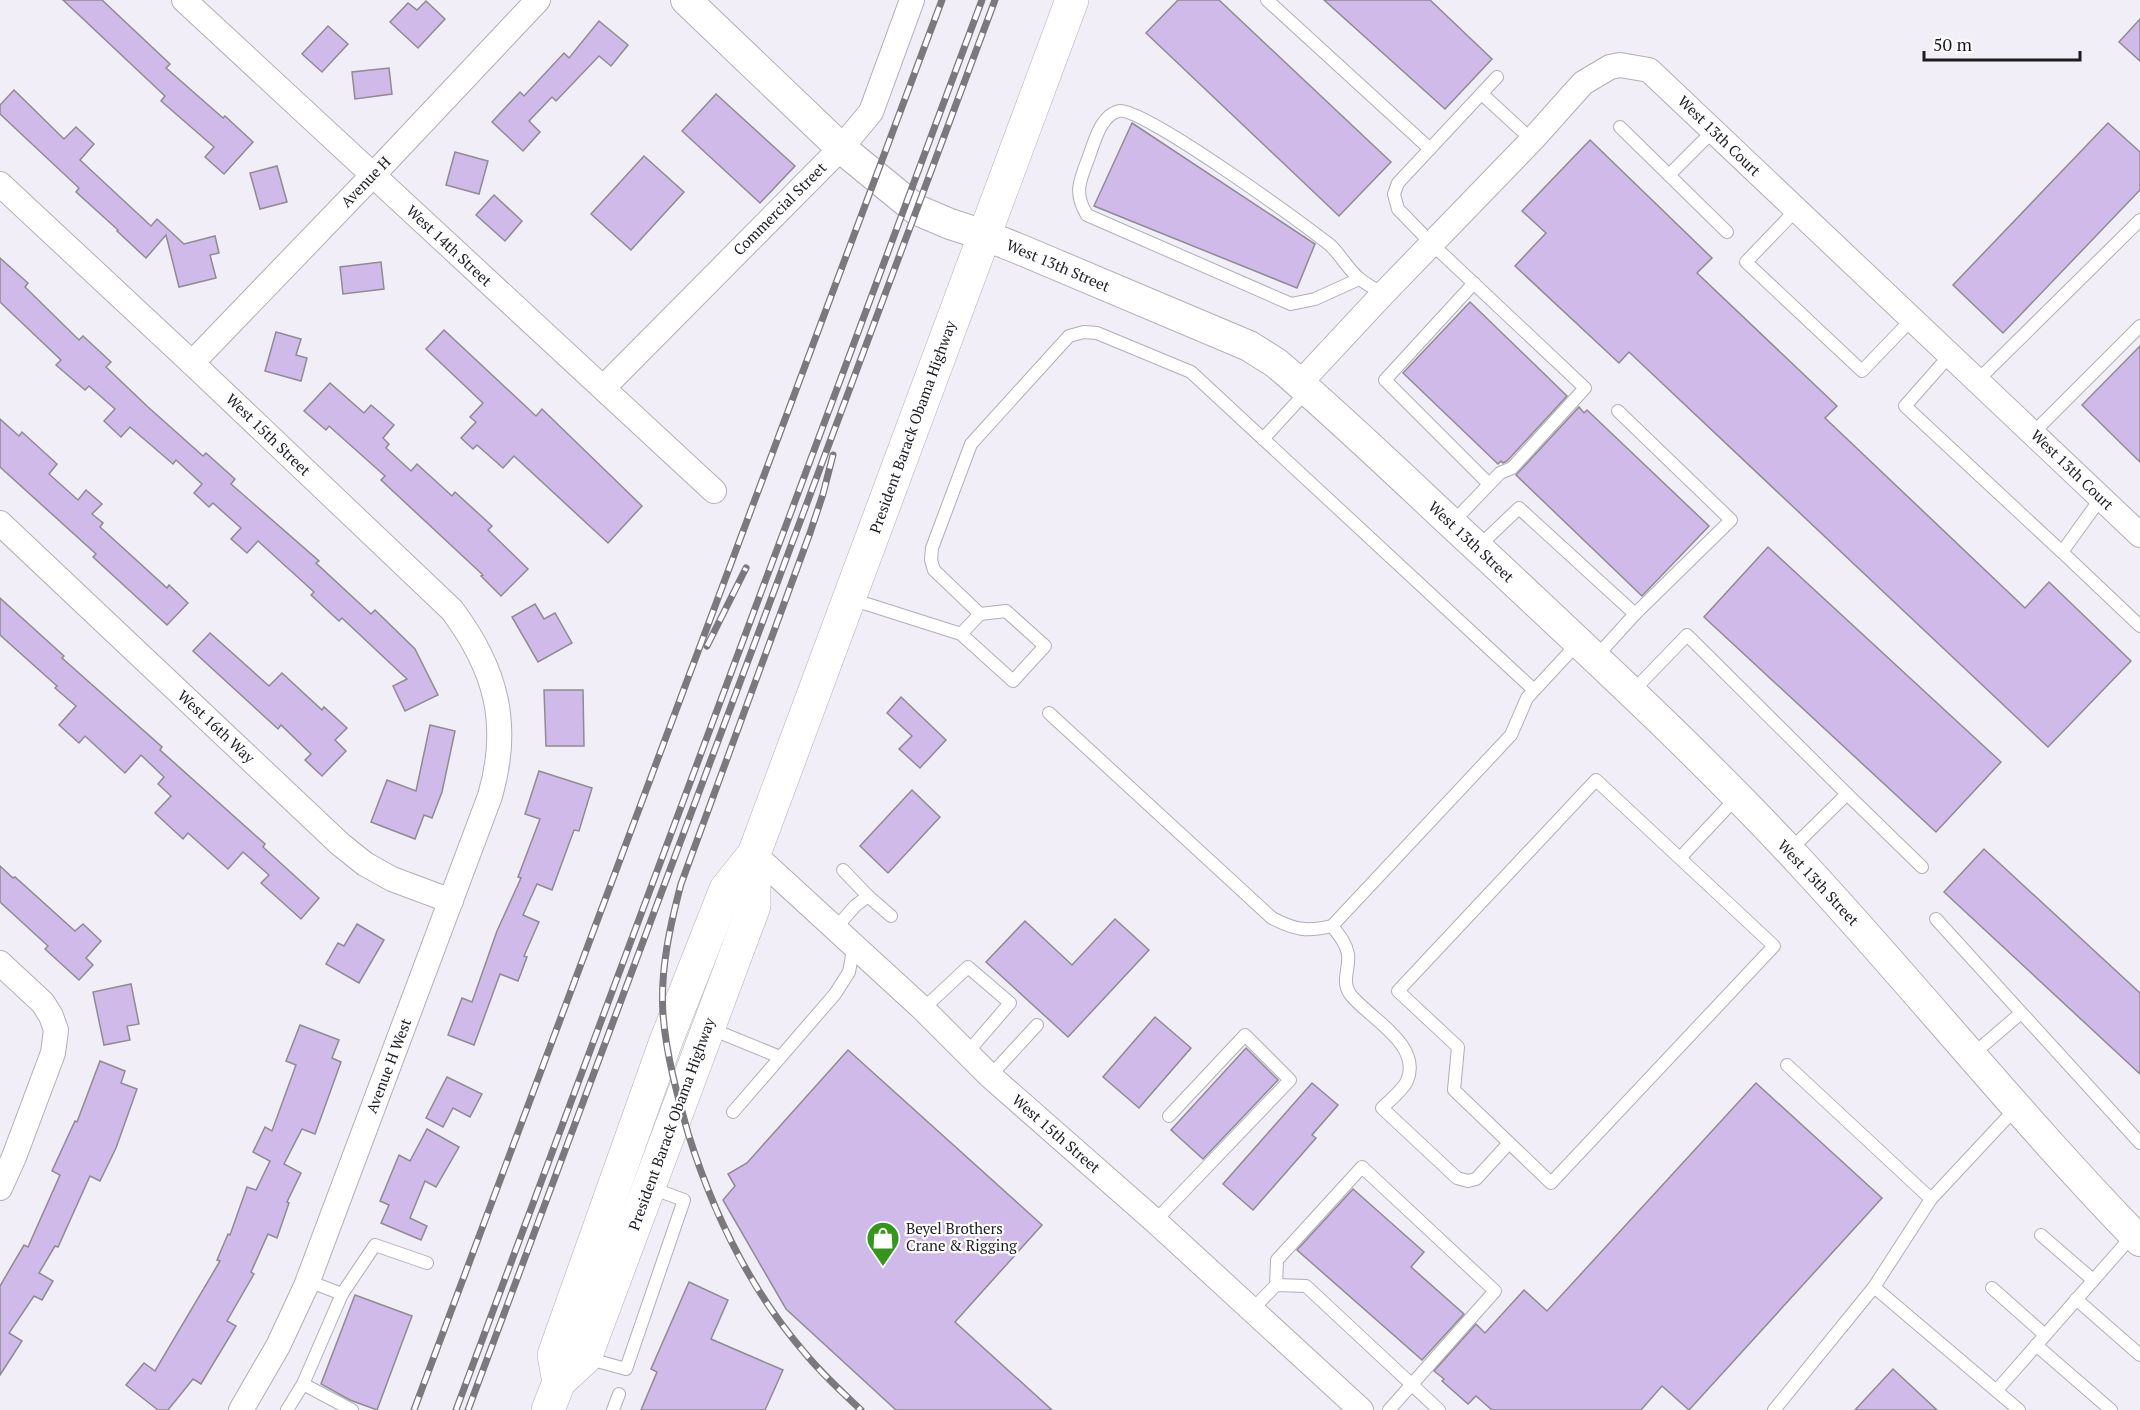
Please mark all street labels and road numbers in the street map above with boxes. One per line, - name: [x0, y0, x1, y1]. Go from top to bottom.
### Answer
- street label: West 13th Court: [1674, 91, 1766, 180]
- street label: Avenue H: [336, 151, 395, 211]
- street label: Commercial Street: [728, 157, 831, 259]
- street label: West 14th Street: [403, 200, 497, 290]
- street label: West 13th Street: [1004, 234, 1113, 296]
- street label: President Barack Obama Highway: [864, 317, 960, 536]
- street label: West 15th Street: [222, 389, 316, 480]
- street label: West 13th Court: [2027, 425, 2119, 514]
- street label: West 13th Street: [1425, 496, 1519, 586]
- street label: West 16th Way: [174, 685, 260, 767]
- street label: West 13th Street: [1774, 835, 1864, 930]
- street label: President Barack Obama Highway: [623, 1014, 719, 1233]
- street label: Avenue H West: [361, 1015, 415, 1116]
- street label: West 15th Street: [1008, 1090, 1105, 1177]

